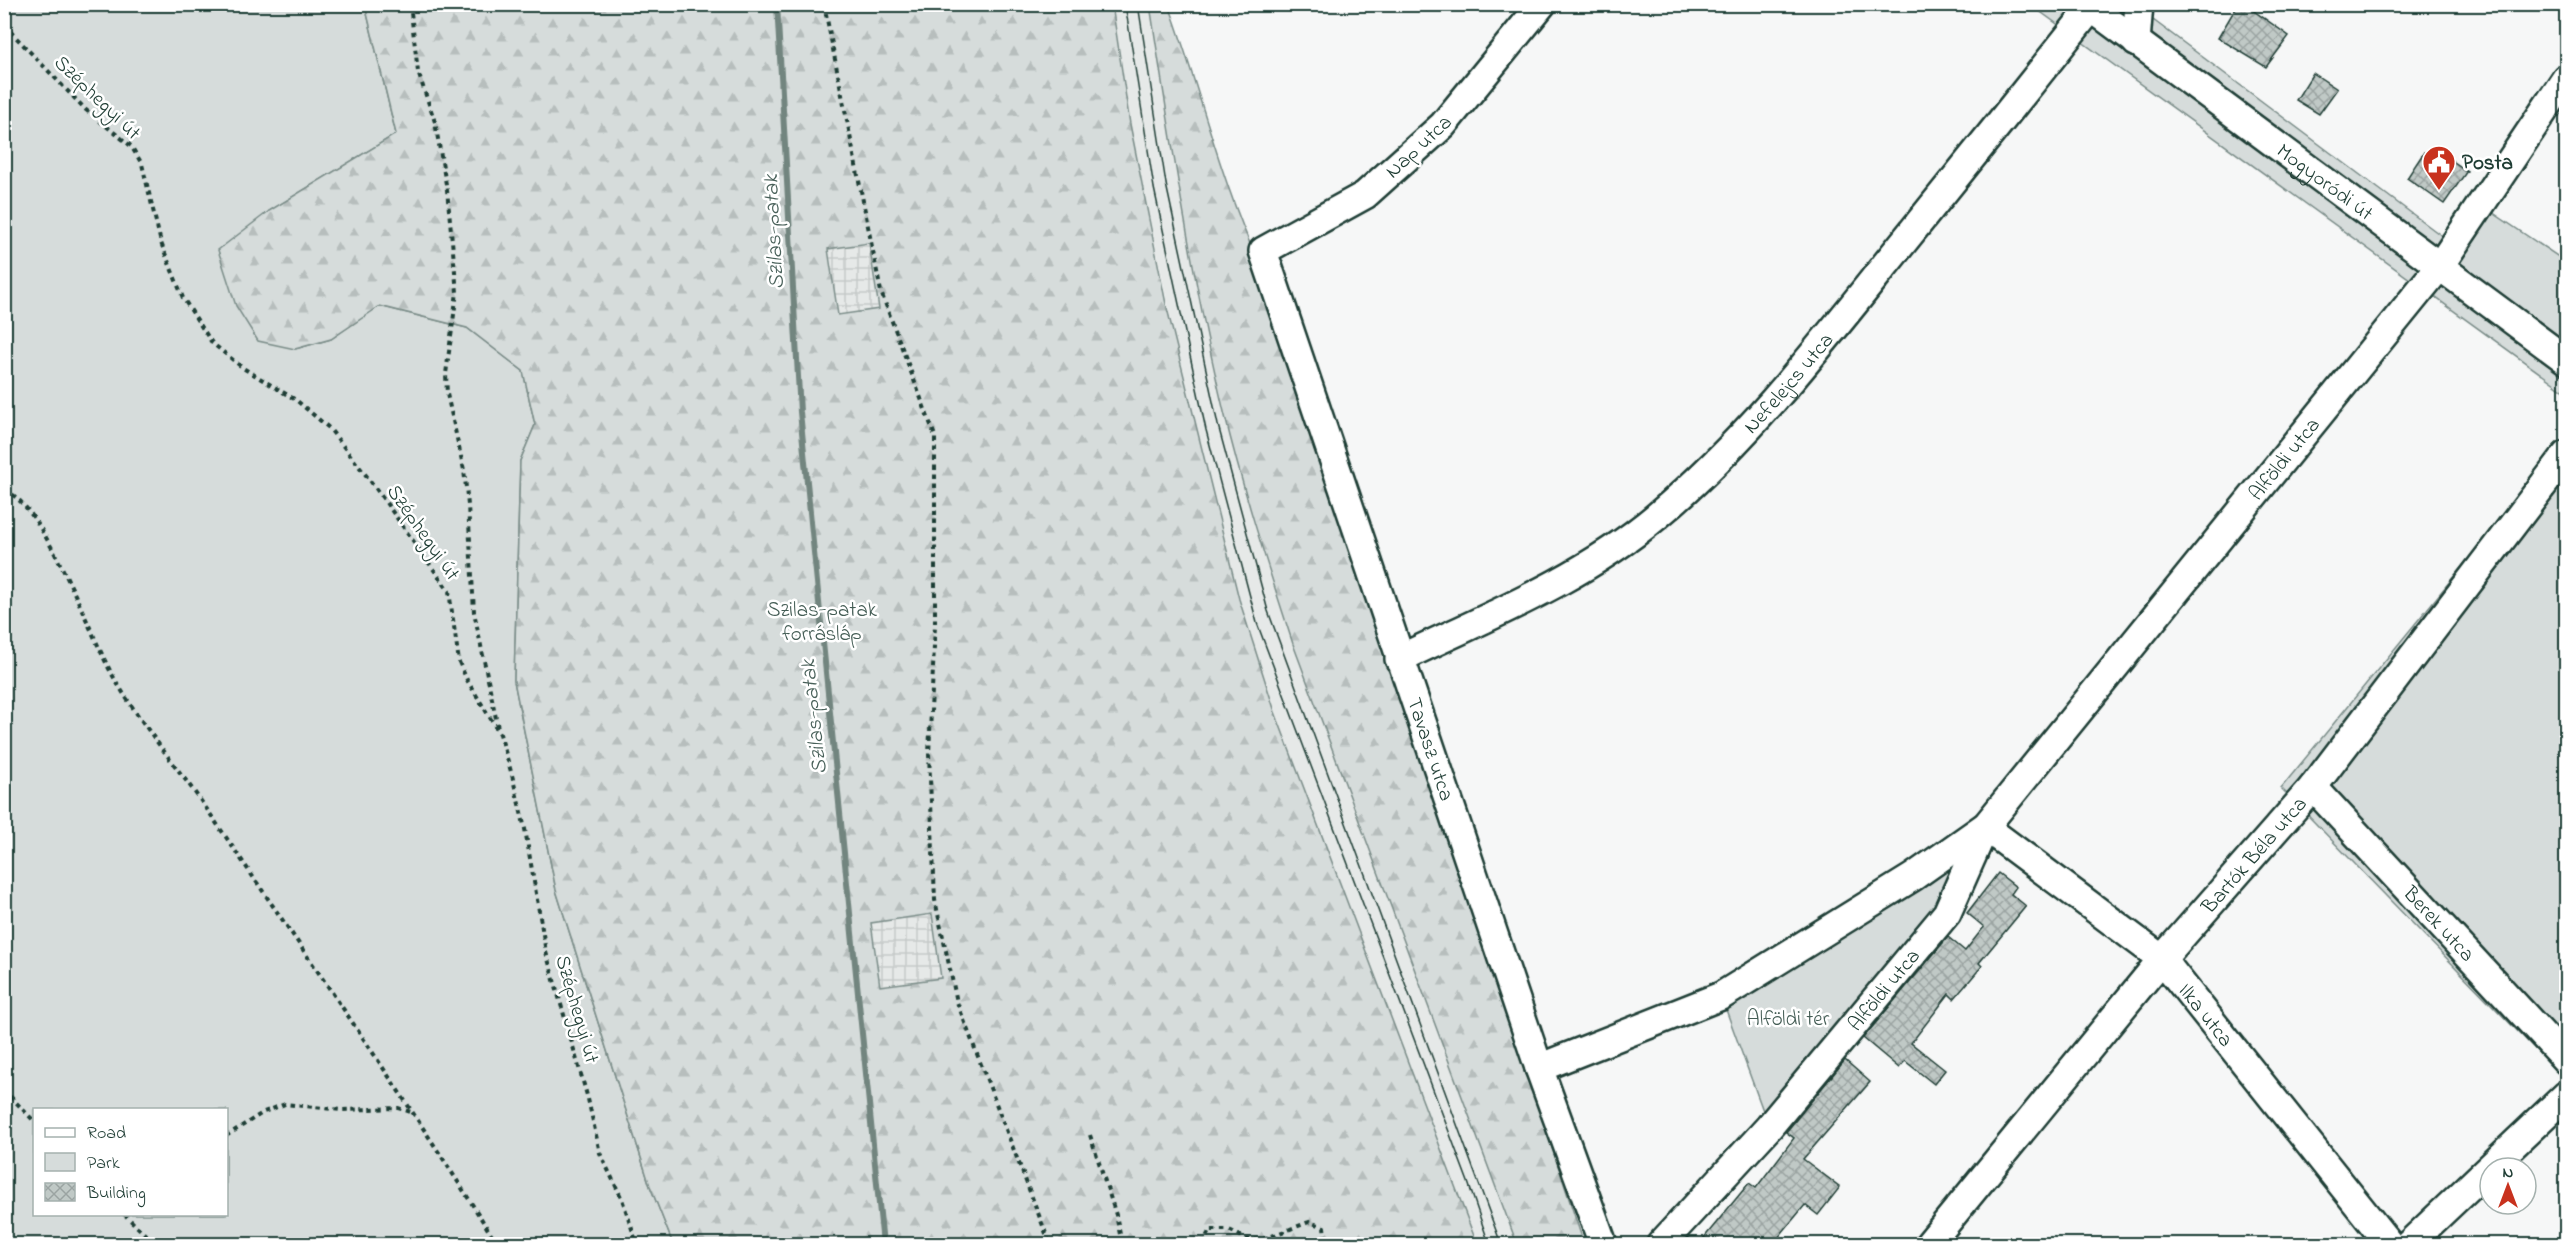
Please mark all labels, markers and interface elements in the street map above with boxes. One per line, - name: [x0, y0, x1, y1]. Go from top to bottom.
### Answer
- street label: Széphegyi út: [45, 49, 147, 149]
- street label: Nap utca: [1379, 109, 1460, 186]
- street label: Mogyoródi út: [2270, 137, 2379, 229]
- public building icon: Posta: [2421, 144, 2457, 191]
- place label: Posta: [2462, 149, 2513, 179]
- water label: Szilas-patak: [756, 172, 794, 290]
- street label: Nefelejcs utca: [1737, 327, 1842, 441]
- street label: Alföldi utca: [2242, 412, 2328, 508]
- street label: Széphegyi út: [377, 479, 466, 588]
- park label: Szilas-patak forrásláp: [767, 596, 878, 650]
- water label: Szilas-patak: [793, 656, 837, 776]
- street label: Tavasz utca: [1398, 694, 1461, 805]
- street label: Bartók Béla utca: [2195, 791, 2315, 922]
- street label: Berek utca: [2394, 880, 2481, 969]
- street label: Alföldi utca: [1842, 943, 1928, 1039]
- street label: Széphegyi út: [544, 952, 606, 1068]
- street label: Ilka utca: [2170, 978, 2240, 1054]
- park label: Alföldi tér: [1747, 1005, 1830, 1035]
- legend: [33, 1108, 228, 1216]
- text: Road: [87, 1121, 126, 1147]
- text: Park: [87, 1151, 120, 1177]
- north arrow: [2478, 1156, 2538, 1216]
- text: N: [2503, 1161, 2514, 1185]
- text: Building: [86, 1181, 146, 1208]

